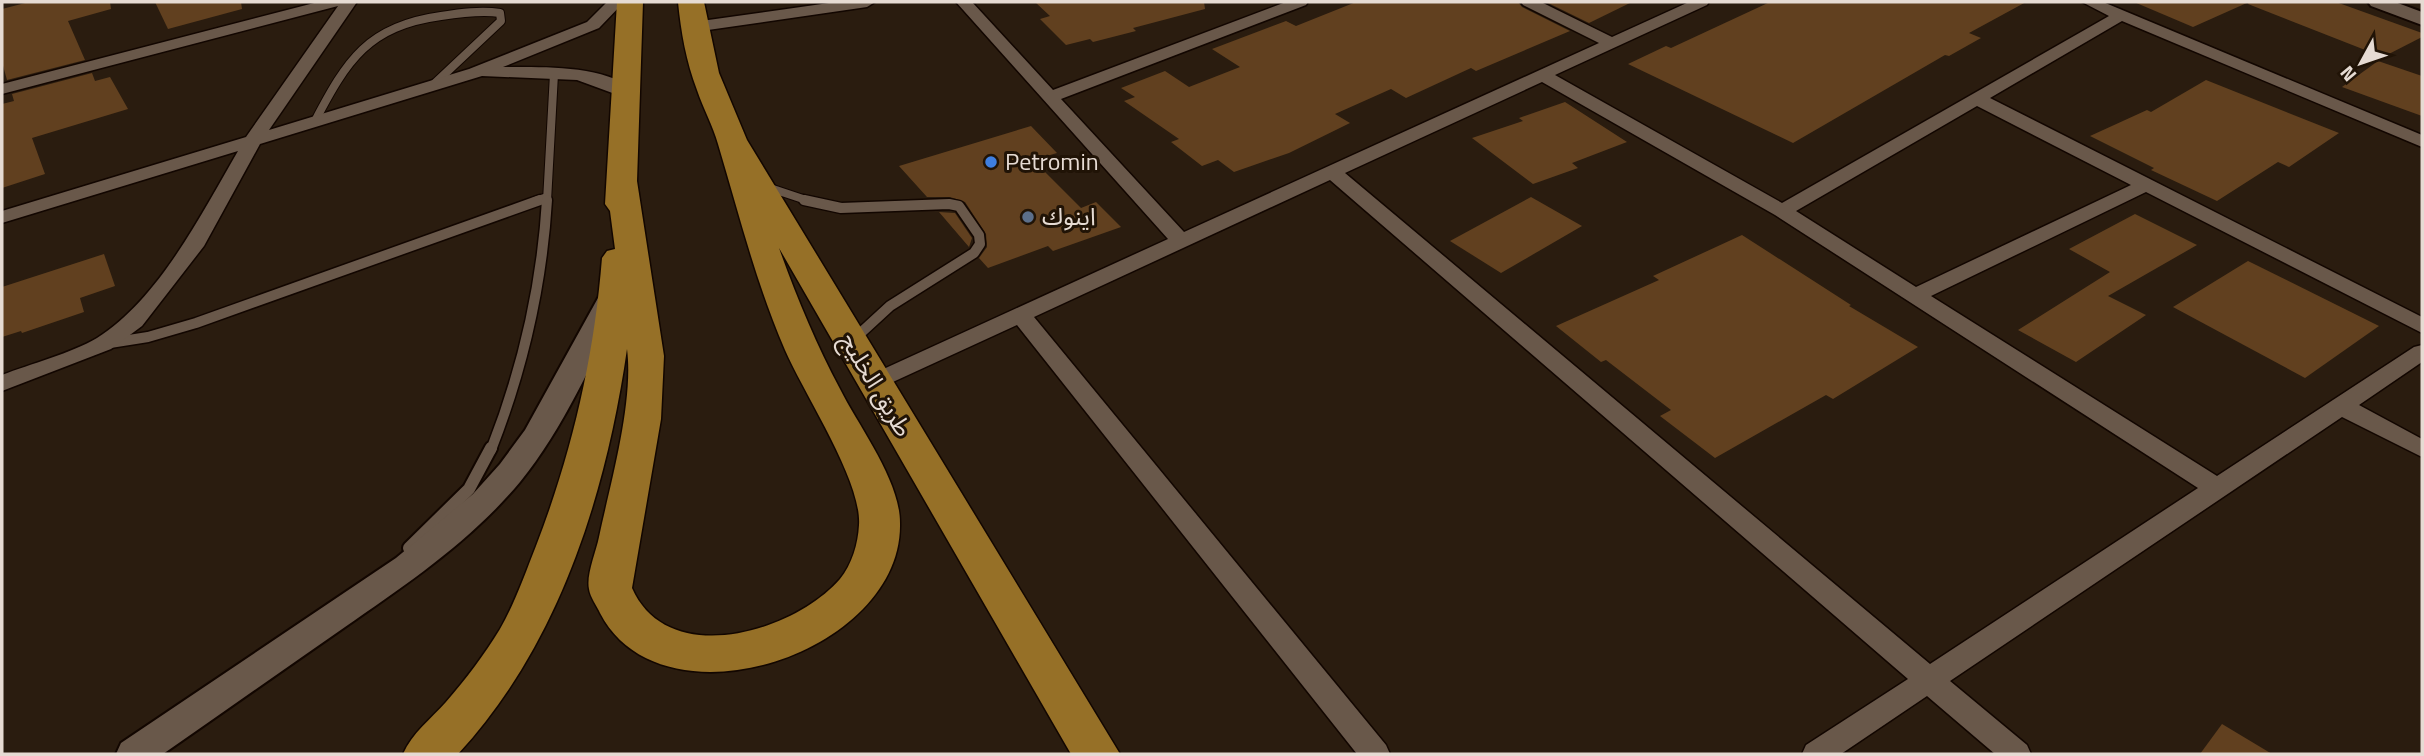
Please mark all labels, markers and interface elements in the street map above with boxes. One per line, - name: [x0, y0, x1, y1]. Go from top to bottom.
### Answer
- north arrow: [2326, 28, 2396, 98]
- text: N: [2332, 60, 2363, 89]
- place label: Petromin: [1005, 143, 1099, 179]
- marker: Petromin: [983, 154, 999, 170]
- place label: اينوك: [1042, 198, 1096, 234]
- marker: اينوك: [1020, 209, 1036, 225]
- street label: طريق الخليج: [832, 326, 922, 443]

